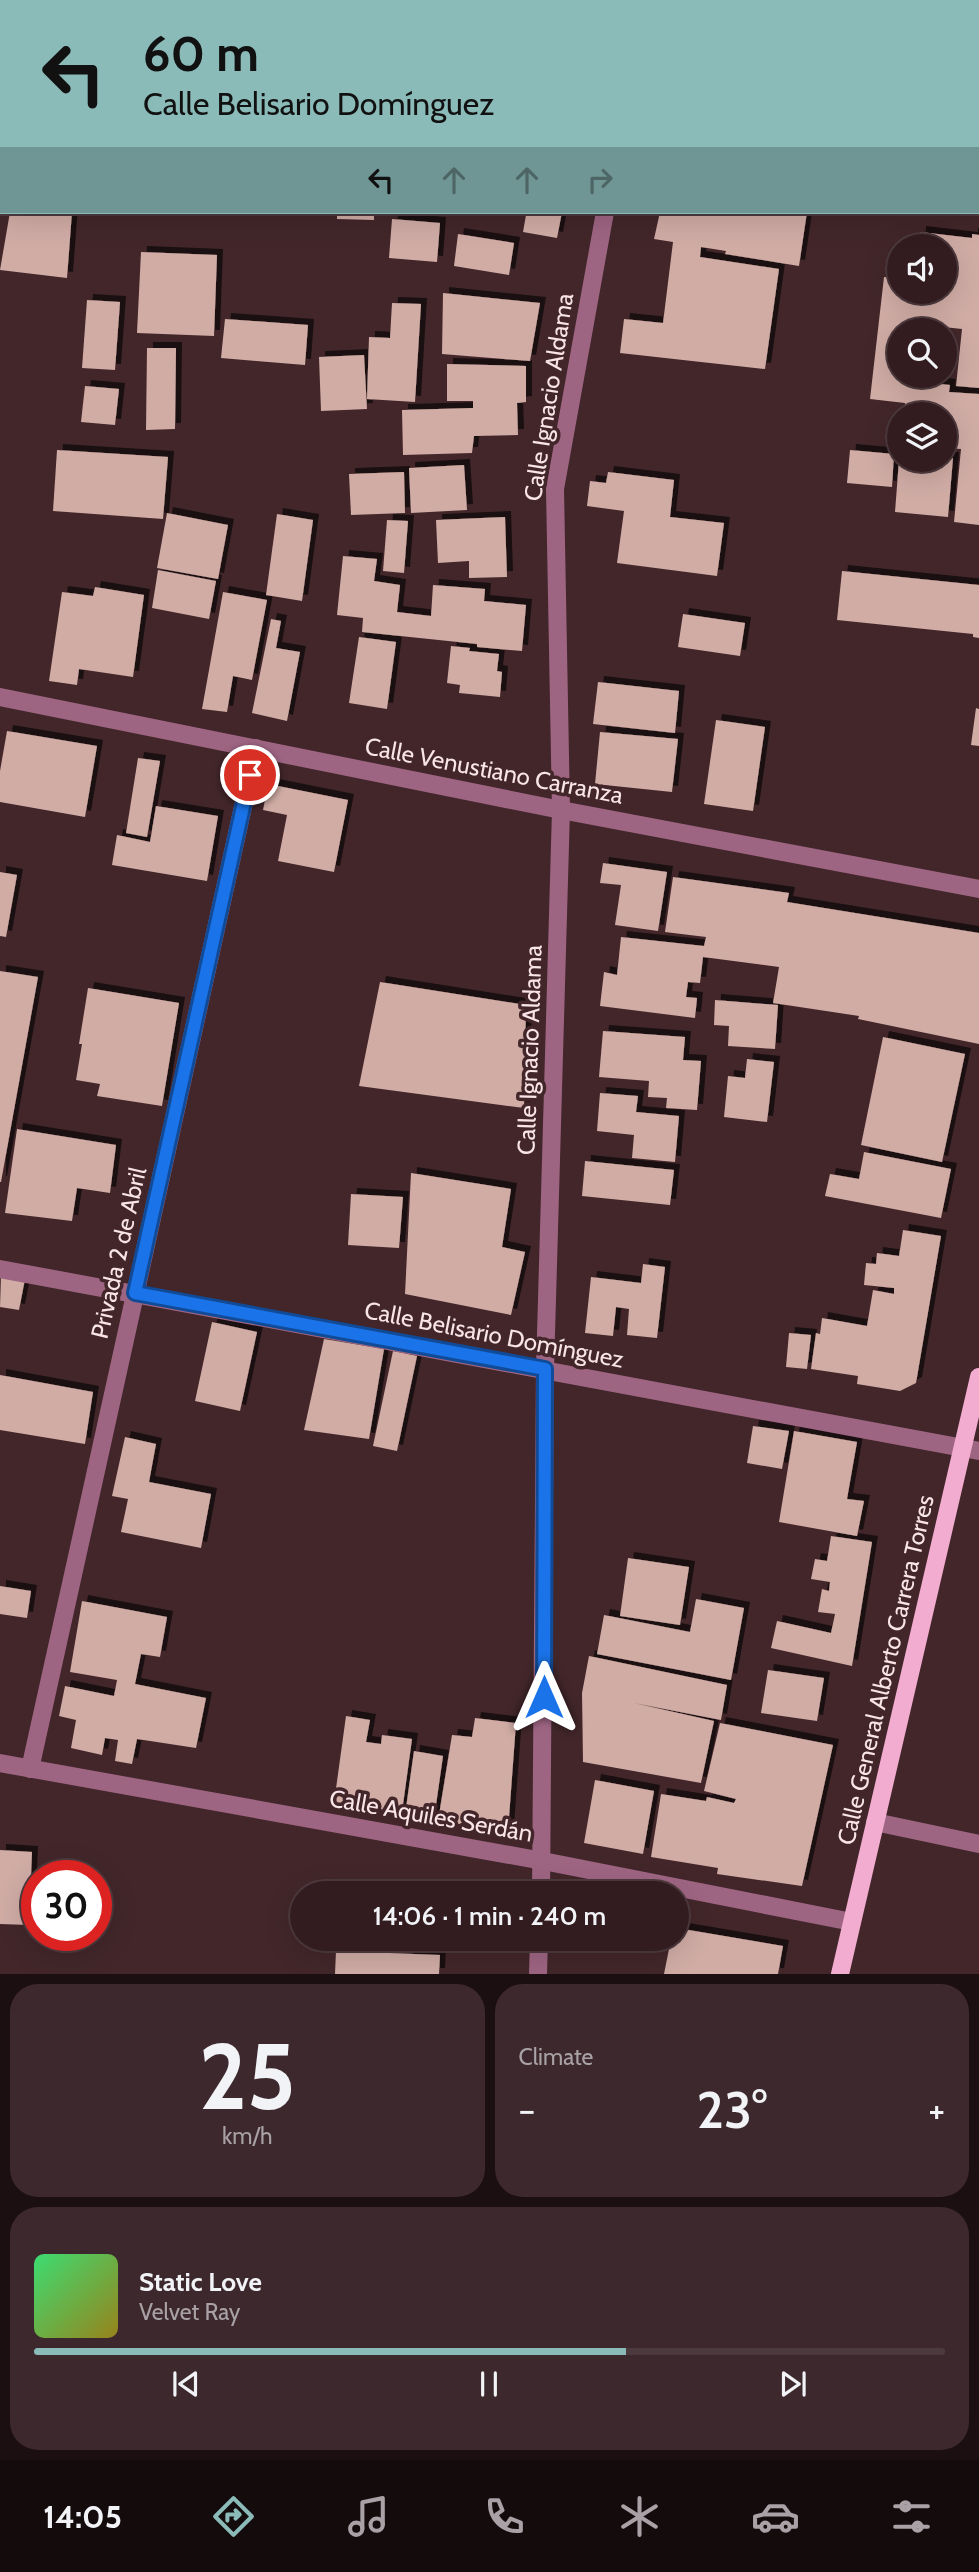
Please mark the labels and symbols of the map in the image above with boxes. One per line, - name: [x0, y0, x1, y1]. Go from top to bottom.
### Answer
- street label: Calle Ignacio Aldama: [518, 290, 579, 503]
- street label: Calle Venustiano Carranza: [363, 731, 626, 810]
- pin: [220, 745, 280, 805]
- street label: Calle Ignacio Aldama: [511, 944, 548, 1155]
- street label: Privada 2 de Abril: [85, 1164, 152, 1341]
- street label: Calle Belisario Domínguez: [362, 1295, 626, 1374]
- street label: Calle General Alberto Carrera Torres: [831, 1492, 940, 1848]
- position arrow: [507, 1660, 581, 1734]
- street label: Calle Aquiles Serdán: [327, 1783, 535, 1848]
- speed limit sign: 30: [21, 1860, 112, 1951]

